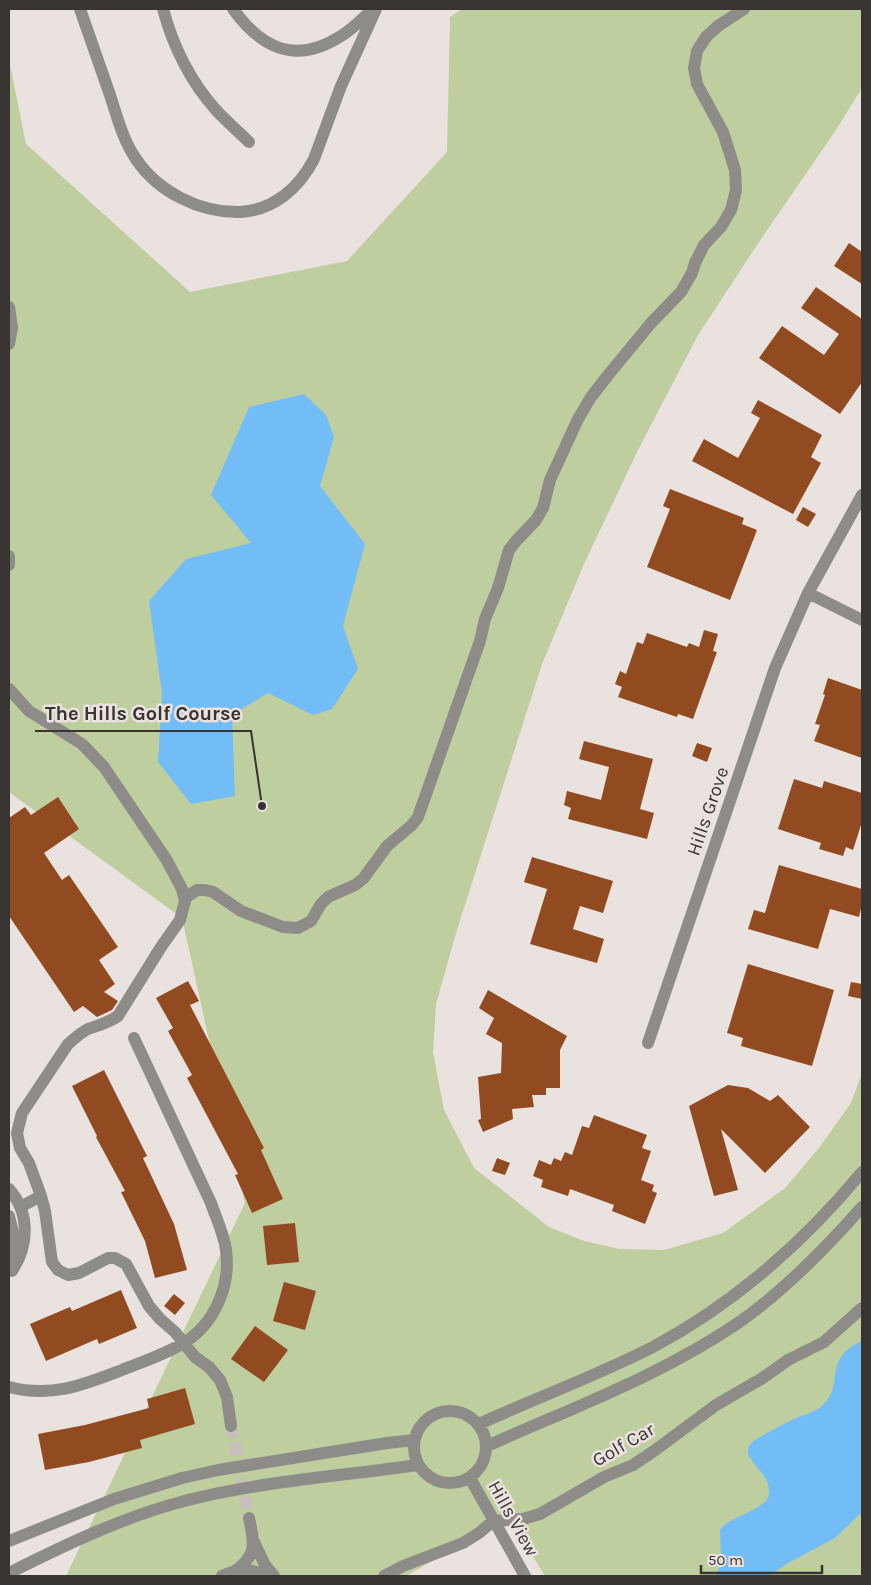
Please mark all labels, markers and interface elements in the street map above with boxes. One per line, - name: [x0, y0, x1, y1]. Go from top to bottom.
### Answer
- callout: The Hills Golf Course: [35, 696, 251, 731]
- text: The Hills Golf Course: [45, 702, 241, 725]
- street label: Hills Grove: [683, 764, 733, 859]
- street label: Golf Car: [589, 1418, 659, 1471]
- street label: Hills View: [483, 1477, 543, 1560]
- scale bar: [701, 1542, 822, 1574]
- text: 50 m: [708, 1551, 743, 1569]

